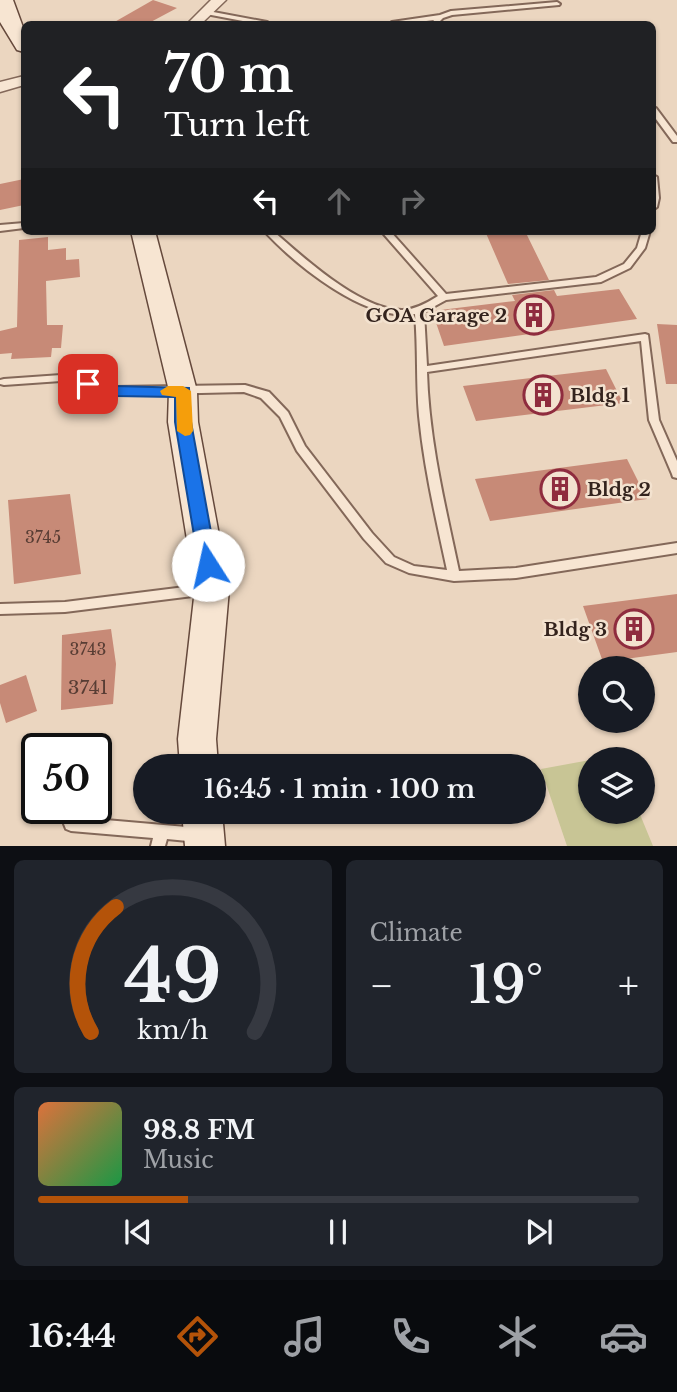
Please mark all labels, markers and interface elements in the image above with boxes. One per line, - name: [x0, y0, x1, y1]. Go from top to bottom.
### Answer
- text: 70 m: [164, 44, 294, 105]
- icon: left: [49, 49, 140, 140]
- text: Turn left: [164, 105, 310, 145]
- icon: left: [247, 182, 285, 220]
- icon: ahead: [320, 182, 358, 220]
- icon: right: [393, 182, 431, 220]
- building icon: GOA Garage 2: [513, 294, 555, 336]
- place label: GOA Garage 2: [366, 304, 507, 327]
- pin: [58, 354, 118, 414]
- icon: arrive: [69, 365, 107, 403]
- building icon: Bldg 1: [522, 374, 564, 416]
- place label: Bldg 1: [570, 384, 630, 407]
- building icon: Bldg 2: [539, 468, 581, 510]
- place label: Bldg 2: [587, 478, 651, 501]
- house number: 3745: [25, 527, 61, 547]
- position arrow: [171, 528, 245, 602]
- building icon: Bldg 3: [613, 608, 655, 650]
- place label: Bldg 3: [543, 618, 607, 641]
- house number: 3743: [70, 639, 106, 659]
- map controls: [578, 656, 655, 824]
- button: search: [578, 656, 655, 733]
- house number: 3741: [68, 676, 108, 699]
- speed limit sign: 50: [21, 733, 112, 824]
- button: layers: [578, 747, 655, 824]
- text: 16:45 · 1 min · 100 m: [204, 773, 475, 805]
- text: Climate: [370, 919, 463, 947]
- text: 49: [124, 932, 221, 1023]
- text: 19°: [468, 953, 543, 1017]
- text: −: [370, 962, 394, 1009]
- text: +: [618, 962, 639, 1009]
- text: km/h: [137, 1015, 208, 1046]
- text: 98.8 FM: [143, 1114, 255, 1146]
- text: Music: [143, 1146, 214, 1174]
- icon: previous: [119, 1213, 157, 1251]
- icon: pause: [319, 1213, 357, 1251]
- icon: next: [520, 1213, 558, 1251]
- icon: directions: [173, 1312, 222, 1361]
- icon: music: [280, 1312, 329, 1361]
- icon: phone: [386, 1312, 435, 1361]
- icon: climate: [493, 1312, 542, 1361]
- icon: car: [599, 1312, 648, 1361]
- text: 16:44: [29, 1316, 116, 1356]

